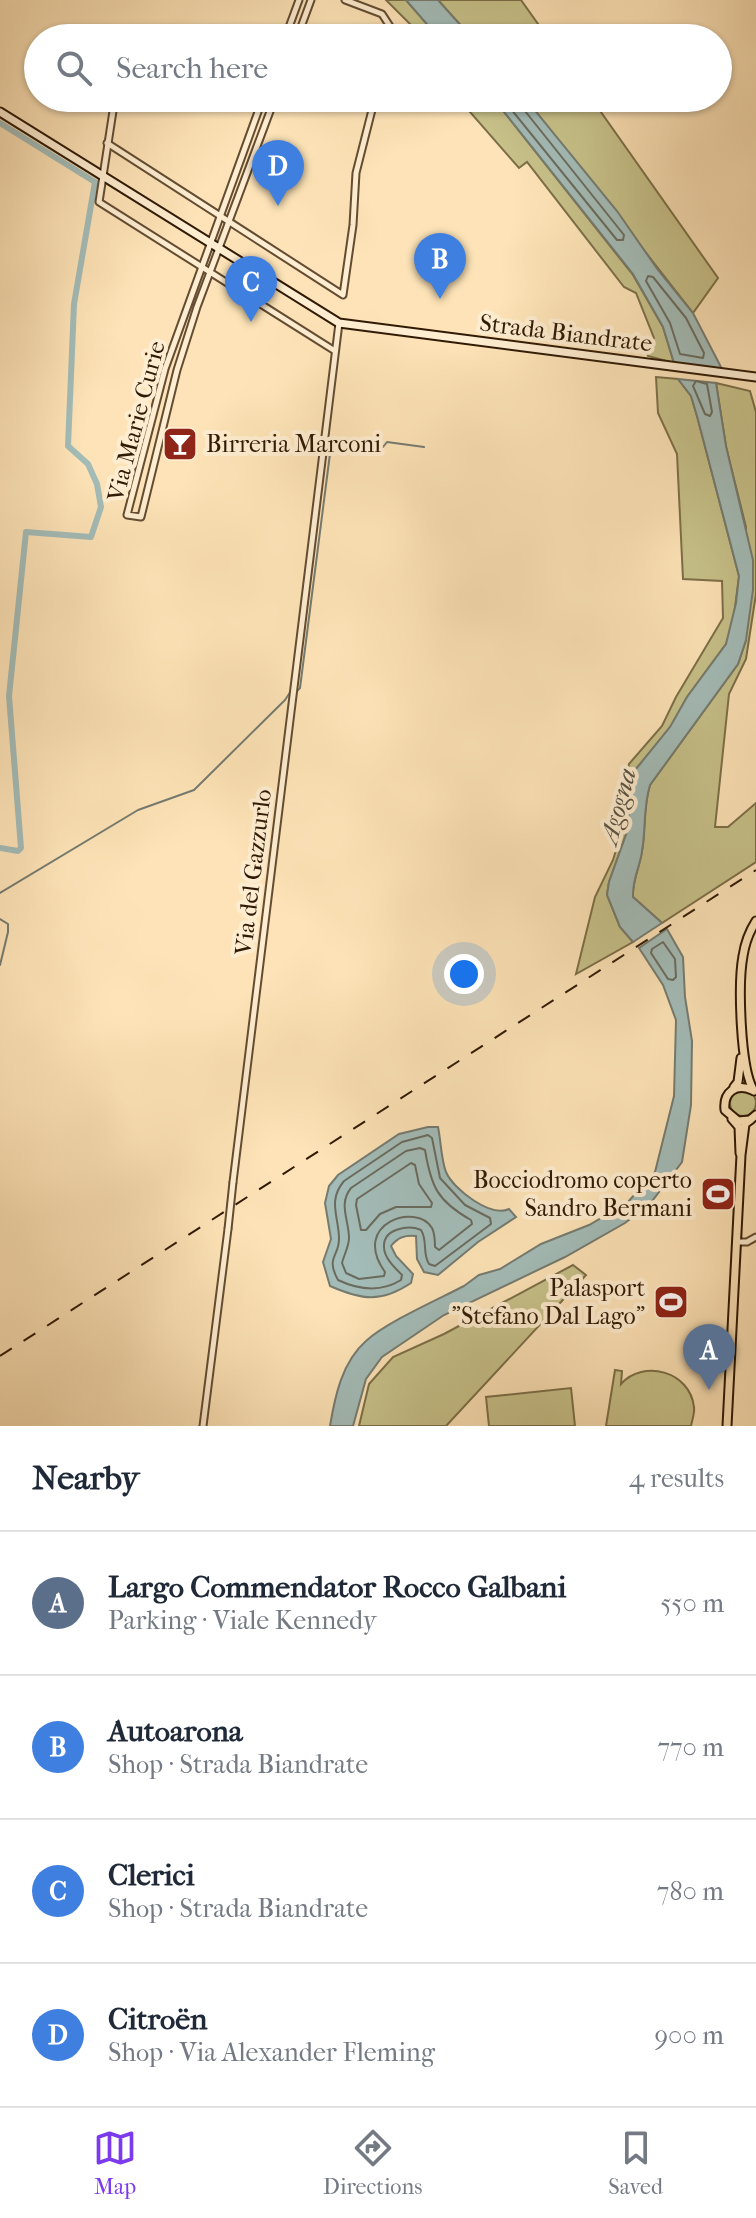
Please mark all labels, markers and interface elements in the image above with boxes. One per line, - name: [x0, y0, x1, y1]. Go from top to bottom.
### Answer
- search box: [24, 24, 732, 112]
- icon: search: [52, 46, 96, 90]
- text: Search here: [116, 51, 268, 86]
- pin: D: [252, 140, 304, 206]
- pin: B: [414, 233, 466, 299]
- pin: C: [225, 256, 277, 322]
- street label: Strada Biandrate: [478, 309, 654, 358]
- street label: Via Marie Curie: [101, 338, 171, 505]
- bar icon: Birreria Marconi: [161, 425, 199, 463]
- place label: Birreria Marconi: [206, 430, 381, 458]
- water label: Agogna: [592, 765, 643, 850]
- street label: Via del Gazzurlo: [229, 787, 277, 958]
- your location: [444, 954, 484, 994]
- place label: Bocciodromo coperto Sandro Bermani: [473, 1166, 692, 1222]
- sports icon: Bocciodromo coperto Sandro Bermani: [699, 1175, 737, 1213]
- place label: Palasport "Stefano Dal Lago": [452, 1274, 645, 1330]
- sports icon: Palasport "Stefano Dal Lago": [652, 1283, 690, 1321]
- pin: A: [683, 1324, 735, 1390]
- text: Nearby: [32, 1458, 139, 1498]
- text: 4 results: [629, 1463, 724, 1494]
- text: Largo Commendator Rocco Galbani: [108, 1570, 566, 1605]
- text: A: [50, 1588, 66, 1619]
- text: 550 m: [660, 1588, 724, 1619]
- text: Parking · Viale Kennedy: [108, 1605, 377, 1636]
- text: Autoarona: [108, 1714, 243, 1749]
- text: B: [50, 1732, 66, 1763]
- text: 770 m: [657, 1732, 724, 1763]
- text: Shop · Strada Biandrate: [108, 1749, 368, 1780]
- text: Clerici: [108, 1858, 195, 1893]
- text: C: [49, 1876, 67, 1907]
- text: 780 m: [657, 1876, 724, 1907]
- text: Shop · Strada Biandrate: [108, 1893, 368, 1924]
- text: Citroën: [108, 2002, 207, 2037]
- text: D: [48, 2020, 68, 2051]
- text: 900 m: [654, 2020, 724, 2051]
- text: Shop · Via Alexander Fleming: [108, 2037, 435, 2068]
- tab: Map: [93, 2126, 137, 2200]
- tab: Directions: [323, 2126, 422, 2200]
- tab: Saved: [608, 2126, 663, 2200]

